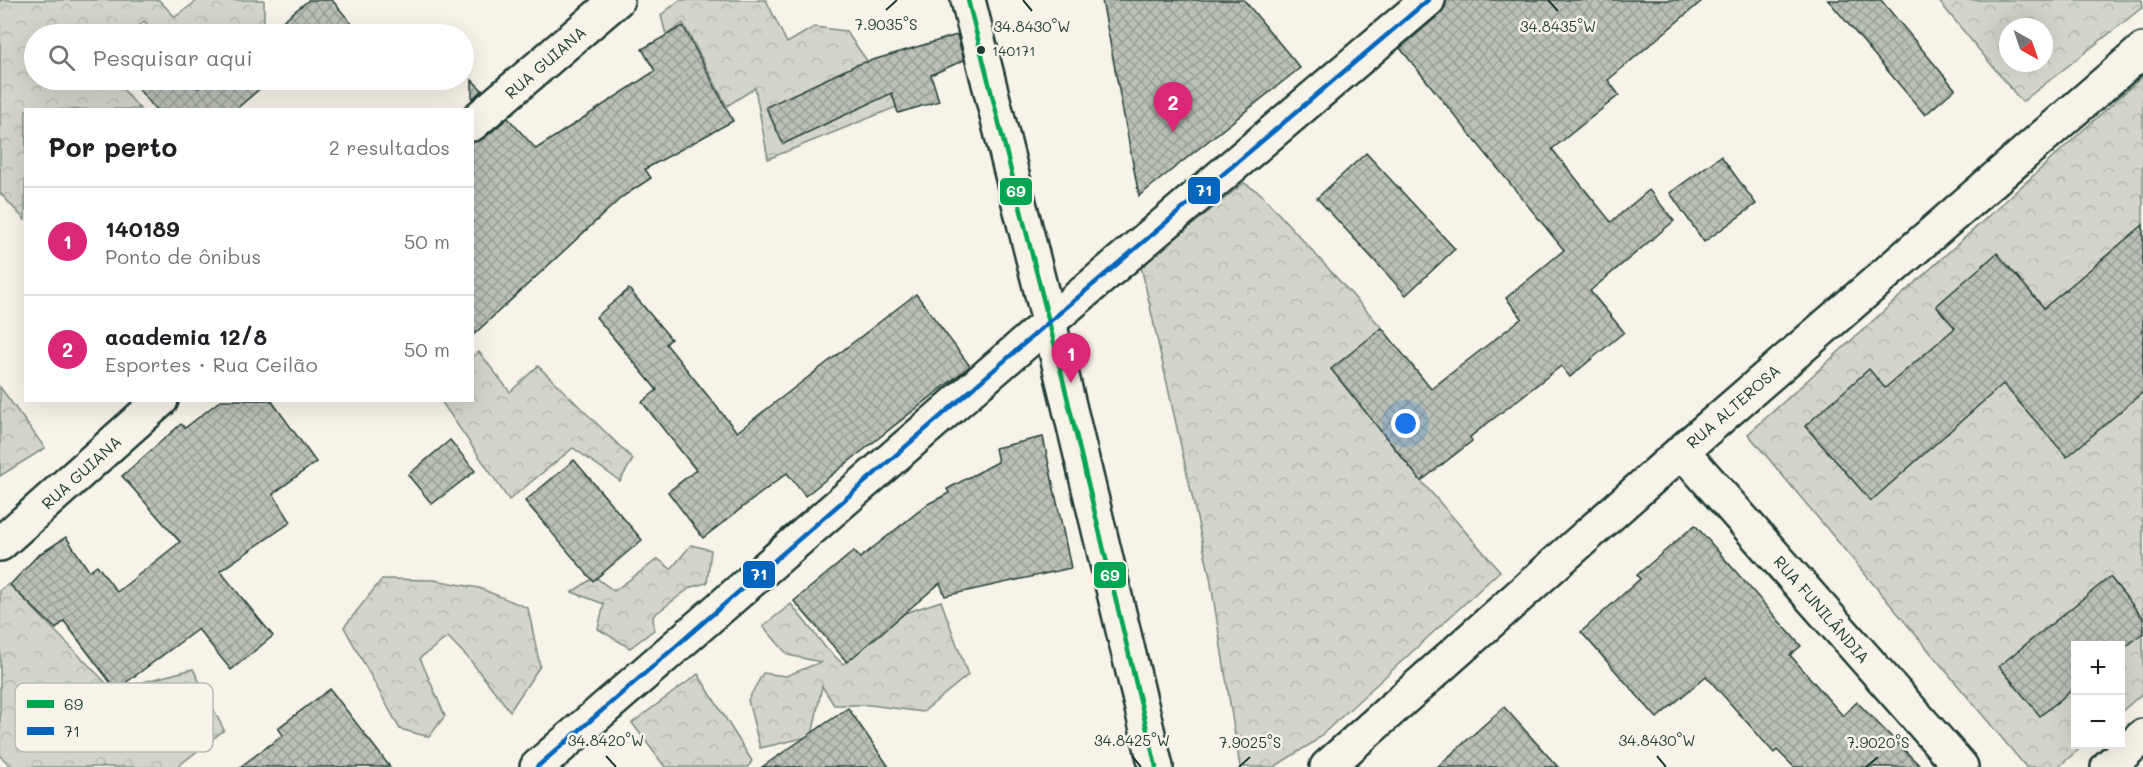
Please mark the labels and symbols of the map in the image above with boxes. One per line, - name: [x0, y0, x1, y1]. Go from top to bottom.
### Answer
- text: 7.9035°S: [855, 14, 917, 34]
- text: 34.8430°W: [994, 16, 1070, 36]
- text: 34.8435°W: [1520, 16, 1596, 36]
- north arrow: [1999, 18, 2053, 72]
- street label: RUA GUIANA: [500, 21, 590, 103]
- place label: 140171: [992, 41, 1035, 60]
- marker: 140171: [975, 44, 987, 56]
- pin: 2: [1154, 82, 1192, 132]
- line badge: 71: [1187, 176, 1221, 205]
- line badge: 69: [999, 177, 1033, 206]
- text: 71: [1196, 179, 1212, 200]
- text: 69: [1006, 180, 1026, 201]
- pin: 1: [1052, 334, 1090, 383]
- street label: RUA ALTEROSA: [1682, 359, 1784, 453]
- your location: [1391, 409, 1420, 438]
- street label: RUA GUIANA: [37, 431, 125, 513]
- street label: RUA FUNILÂNDIA: [1769, 551, 1875, 667]
- line badge: 71: [742, 560, 776, 589]
- line badge: 69: [1093, 561, 1127, 589]
- text: 71: [751, 563, 767, 584]
- text: 69: [1100, 564, 1120, 585]
- legend: [15, 683, 213, 752]
- text: 69: [64, 693, 83, 714]
- text: 71: [64, 720, 80, 741]
- text: 34.8420°W: [568, 730, 644, 750]
- text: 34.8425°W: [1094, 730, 1170, 750]
- text: 34.8430°W: [1619, 730, 1695, 750]
- text: 7.9025°S: [1219, 732, 1281, 752]
- text: 7.9020°S: [1847, 732, 1909, 752]

